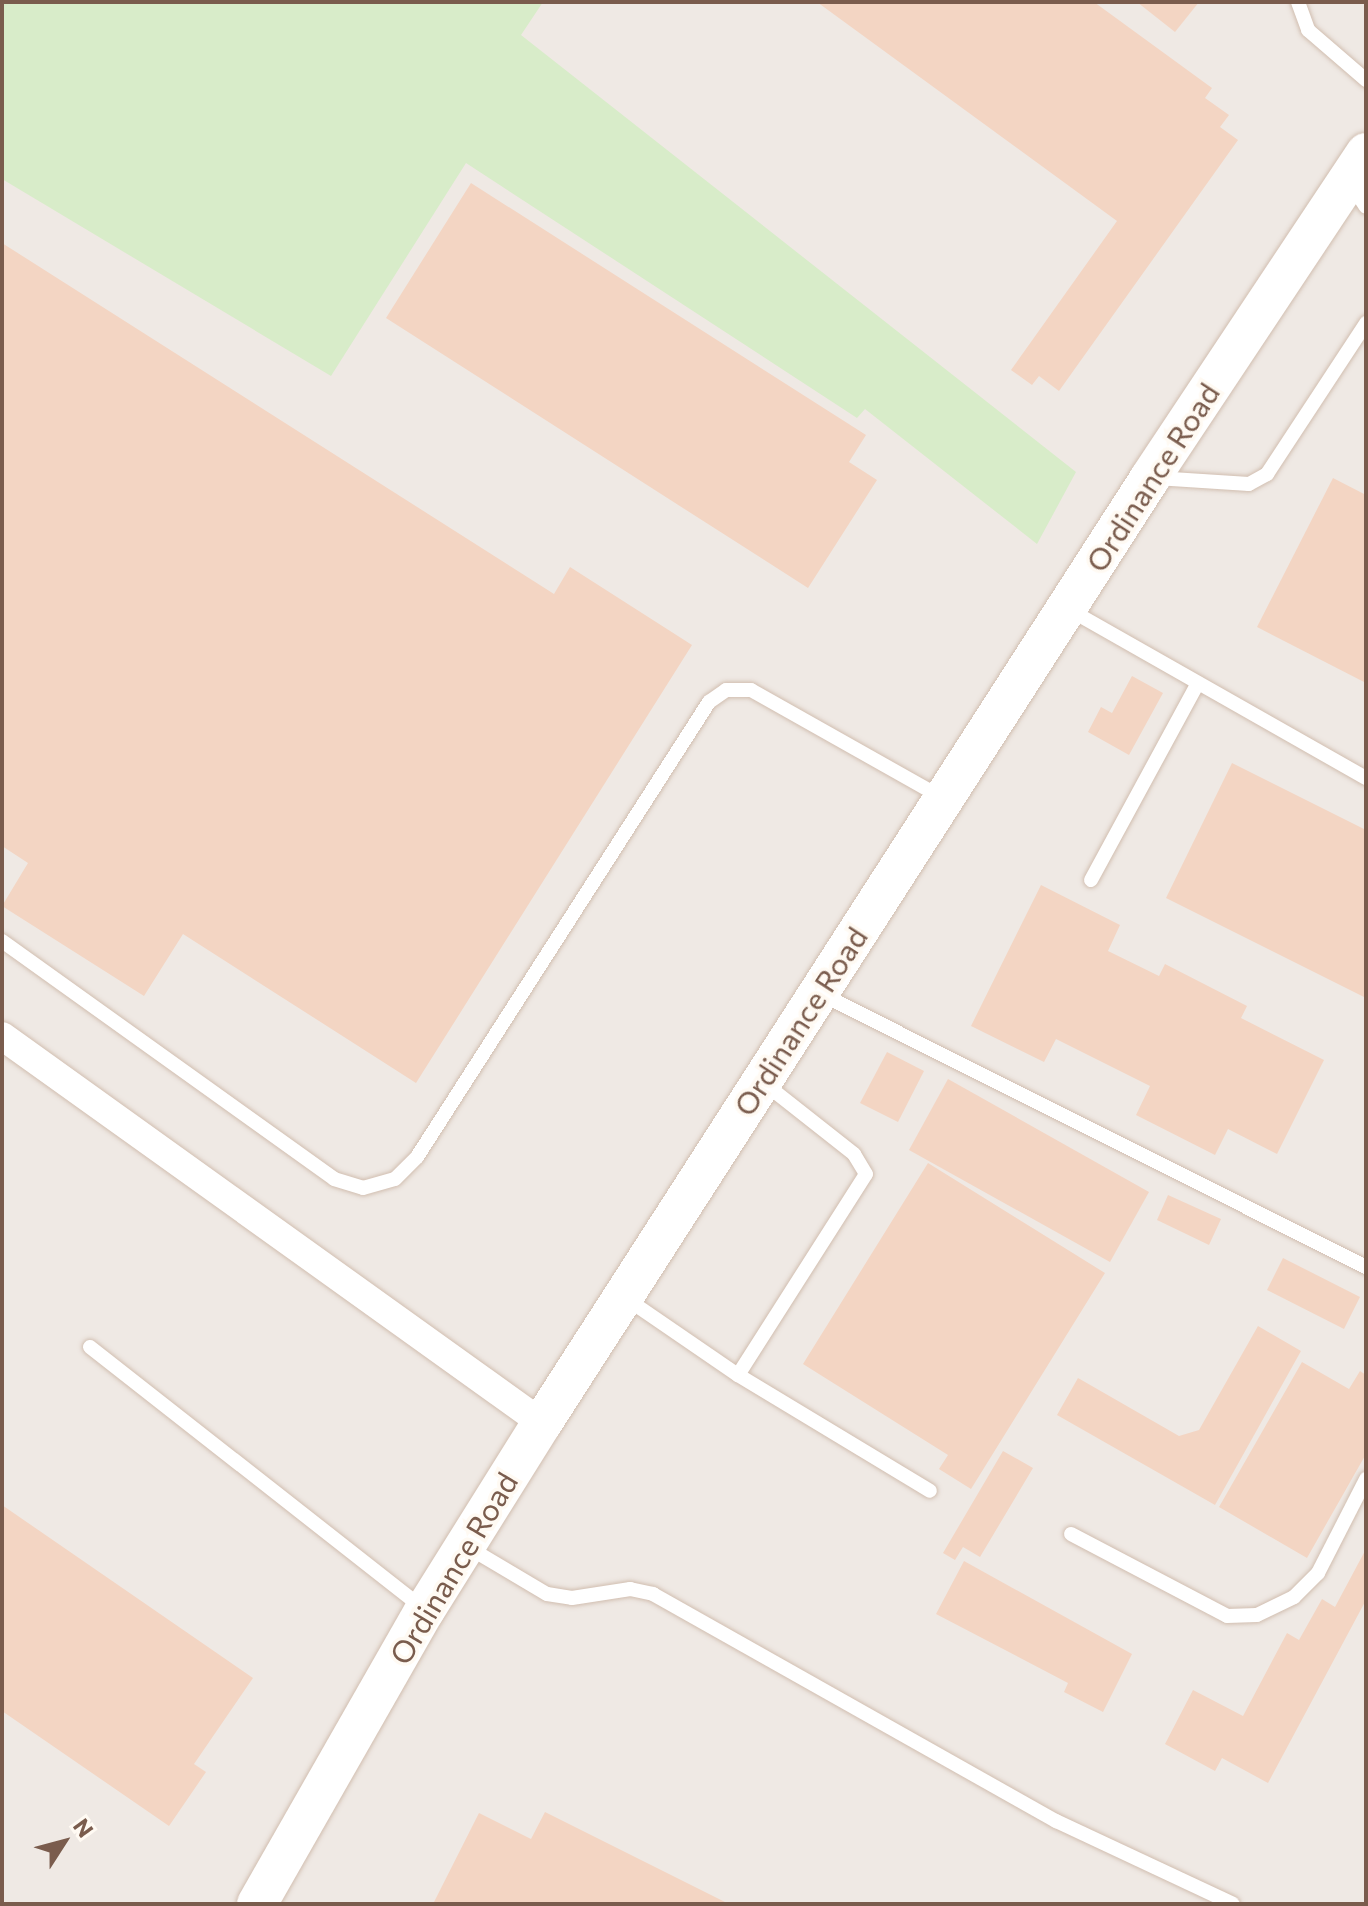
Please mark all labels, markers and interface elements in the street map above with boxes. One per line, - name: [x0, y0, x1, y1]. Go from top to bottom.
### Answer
- street label: Ordinance Road: [1078, 376, 1226, 578]
- street label: Ordinance Road: [726, 920, 874, 1122]
- street label: Ordinance Road: [382, 1465, 524, 1671]
- north arrow: [24, 1802, 104, 1882]
- text: N: [68, 1813, 100, 1842]

